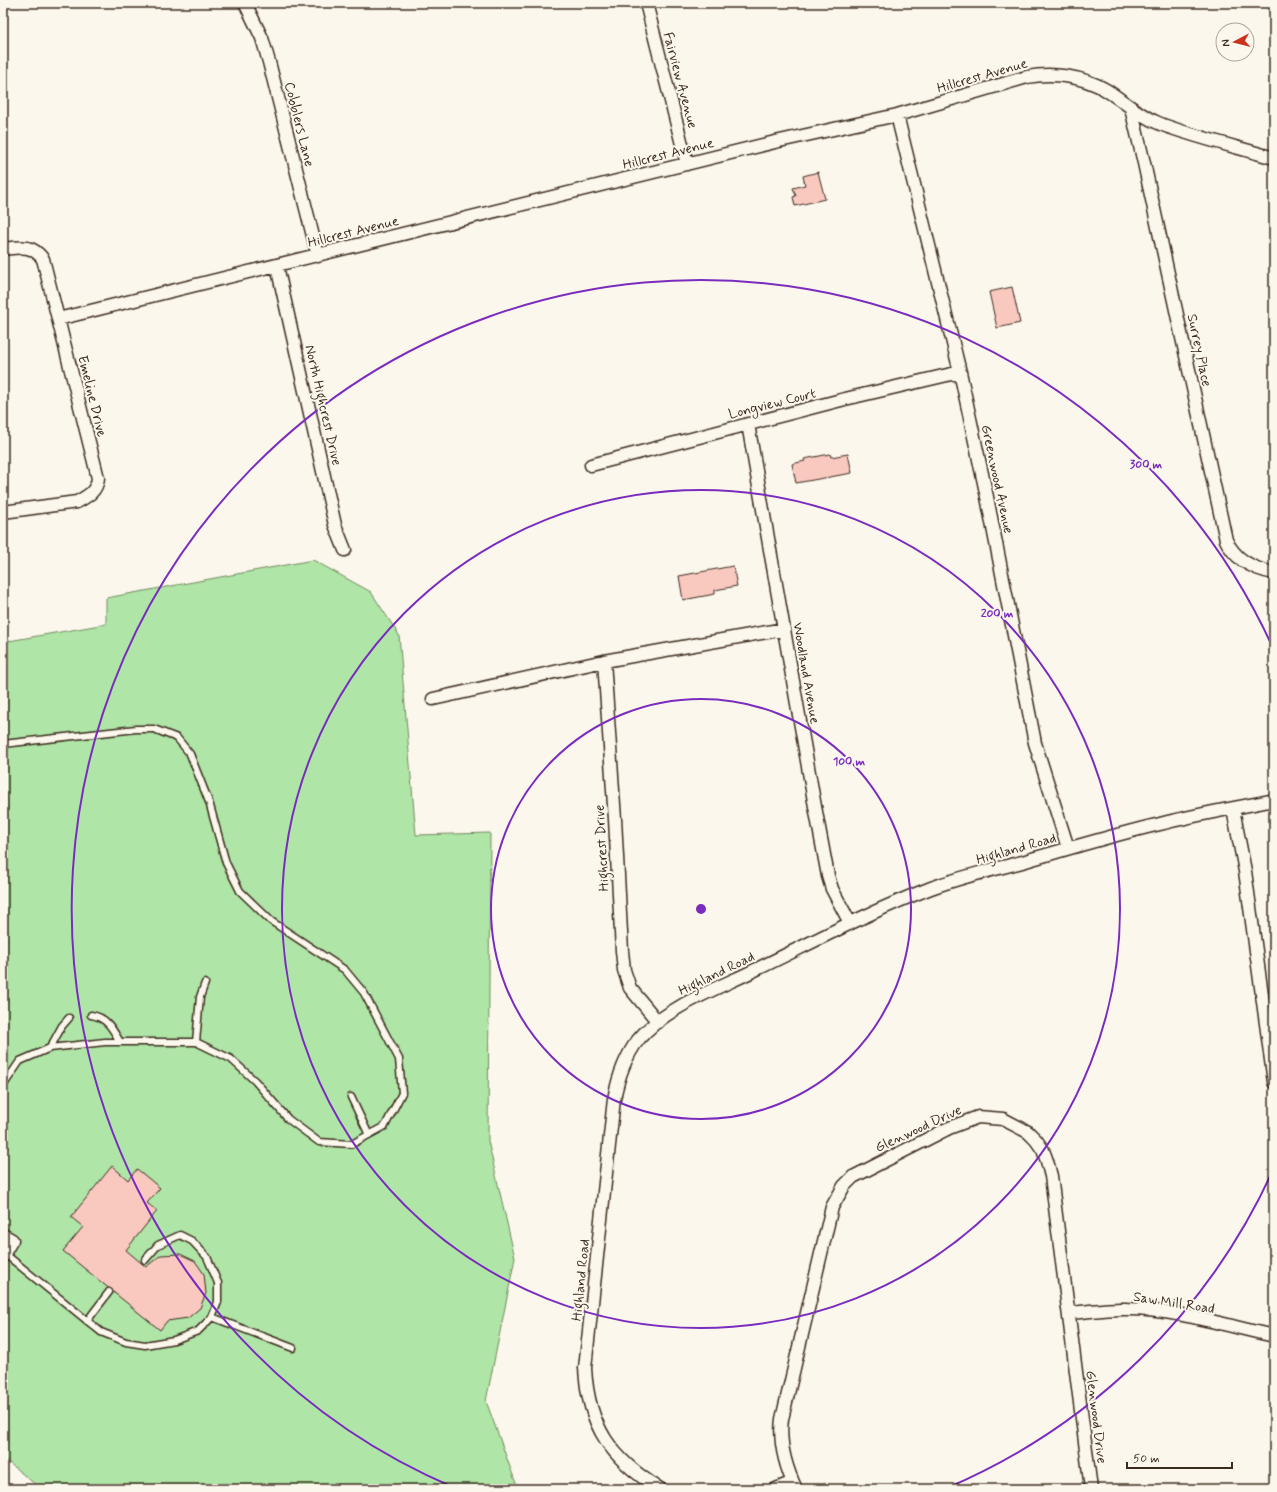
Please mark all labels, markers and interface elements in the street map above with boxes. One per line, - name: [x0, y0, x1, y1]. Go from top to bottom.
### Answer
- north arrow: [1215, 22, 1255, 62]
- street label: Fairview Avenue: [659, 30, 702, 130]
- text: N: [1219, 39, 1233, 48]
- street label: Hillcrest Avenue: [935, 54, 1030, 97]
- street label: Cobblers Lane: [280, 80, 318, 168]
- street label: Hillcrest Avenue: [621, 134, 716, 174]
- street label: Hillcrest Avenue: [306, 212, 401, 252]
- street label: Surrey Place: [1183, 312, 1216, 388]
- street label: North Highcrest Drive: [298, 343, 346, 468]
- street label: Emeline Drive: [73, 354, 111, 439]
- street label: Longview Court: [727, 384, 818, 424]
- street label: Greenwood Avenue: [977, 423, 1017, 535]
- text: 300 m: [1130, 457, 1163, 473]
- text: 200 m: [981, 606, 1014, 622]
- street label: Woodland Avenue: [788, 621, 824, 726]
- text: 100 m: [833, 754, 866, 770]
- street label: Highcrest Drive: [591, 804, 615, 892]
- street label: Highland Road: [974, 829, 1059, 871]
- centre of rings: [694, 902, 708, 916]
- street label: Highland Road: [675, 948, 758, 1002]
- street label: Glenwood Drive: [872, 1101, 965, 1157]
- street label: Highland Road: [568, 1238, 596, 1322]
- street label: Saw Mill Road: [1132, 1288, 1216, 1318]
- street label: Glenwood Drive: [1081, 1370, 1111, 1465]
- scale bar: [1127, 1444, 1232, 1470]
- text: 50 m: [1133, 1451, 1160, 1467]

